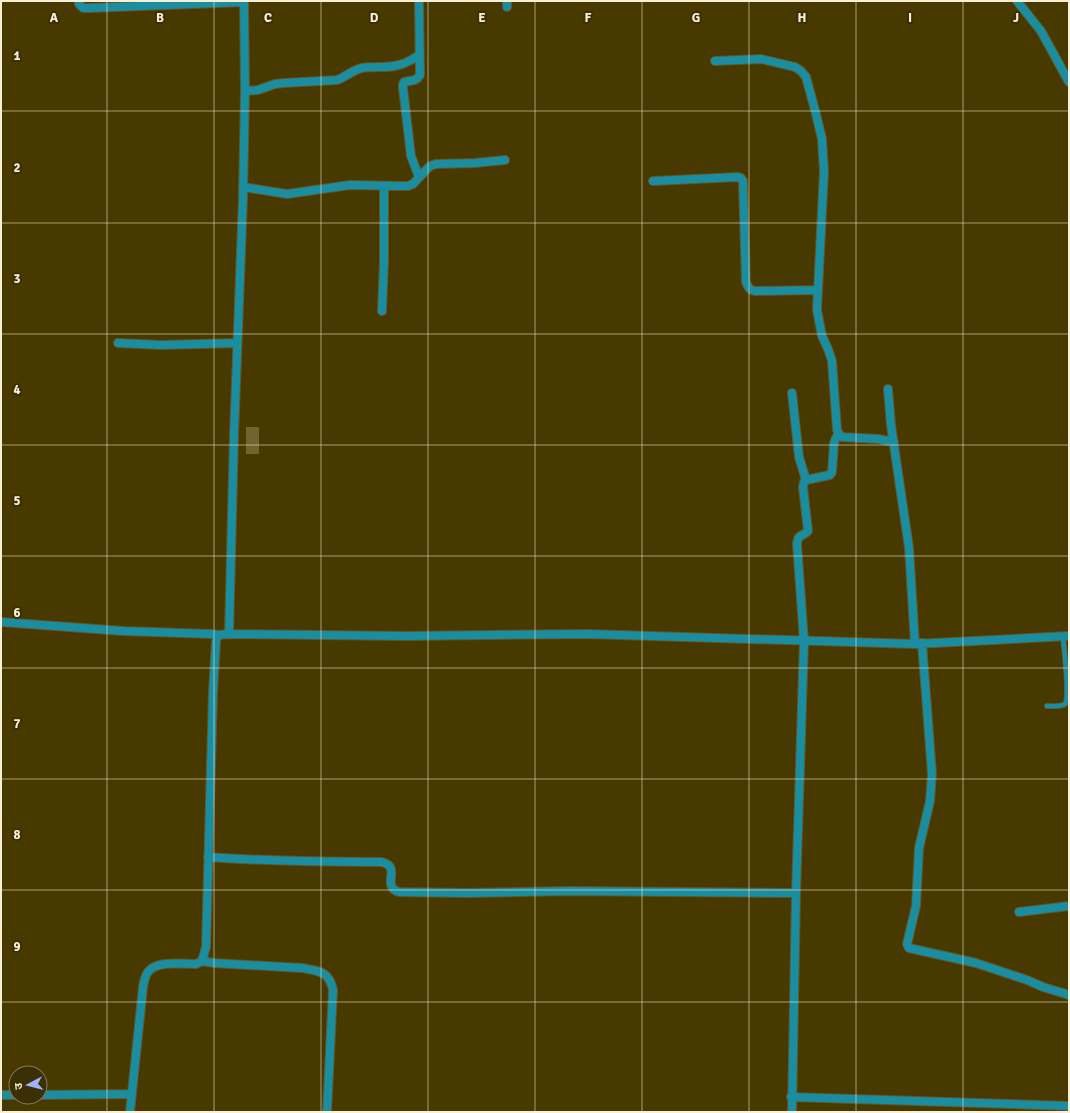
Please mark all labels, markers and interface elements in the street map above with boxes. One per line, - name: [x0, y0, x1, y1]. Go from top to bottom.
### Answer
- text: A: [50, 10, 59, 26]
- text: B: [156, 10, 164, 26]
- text: C: [264, 10, 272, 26]
- text: D: [370, 10, 379, 26]
- text: E: [478, 10, 486, 26]
- text: F: [585, 10, 592, 26]
- text: G: [692, 10, 700, 26]
- text: H: [798, 10, 806, 26]
- text: I: [908, 10, 912, 26]
- text: J: [1013, 10, 1019, 26]
- text: 1: [13, 48, 21, 64]
- text: 2: [13, 160, 21, 176]
- text: 3: [13, 271, 21, 287]
- text: 4: [13, 382, 21, 398]
- text: 5: [13, 493, 21, 509]
- text: 6: [13, 605, 21, 621]
- text: 7: [13, 716, 21, 732]
- text: 8: [13, 827, 21, 843]
- text: 9: [13, 939, 21, 955]
- north arrow: [8, 1065, 48, 1105]
- text: उ: [12, 1082, 25, 1090]

